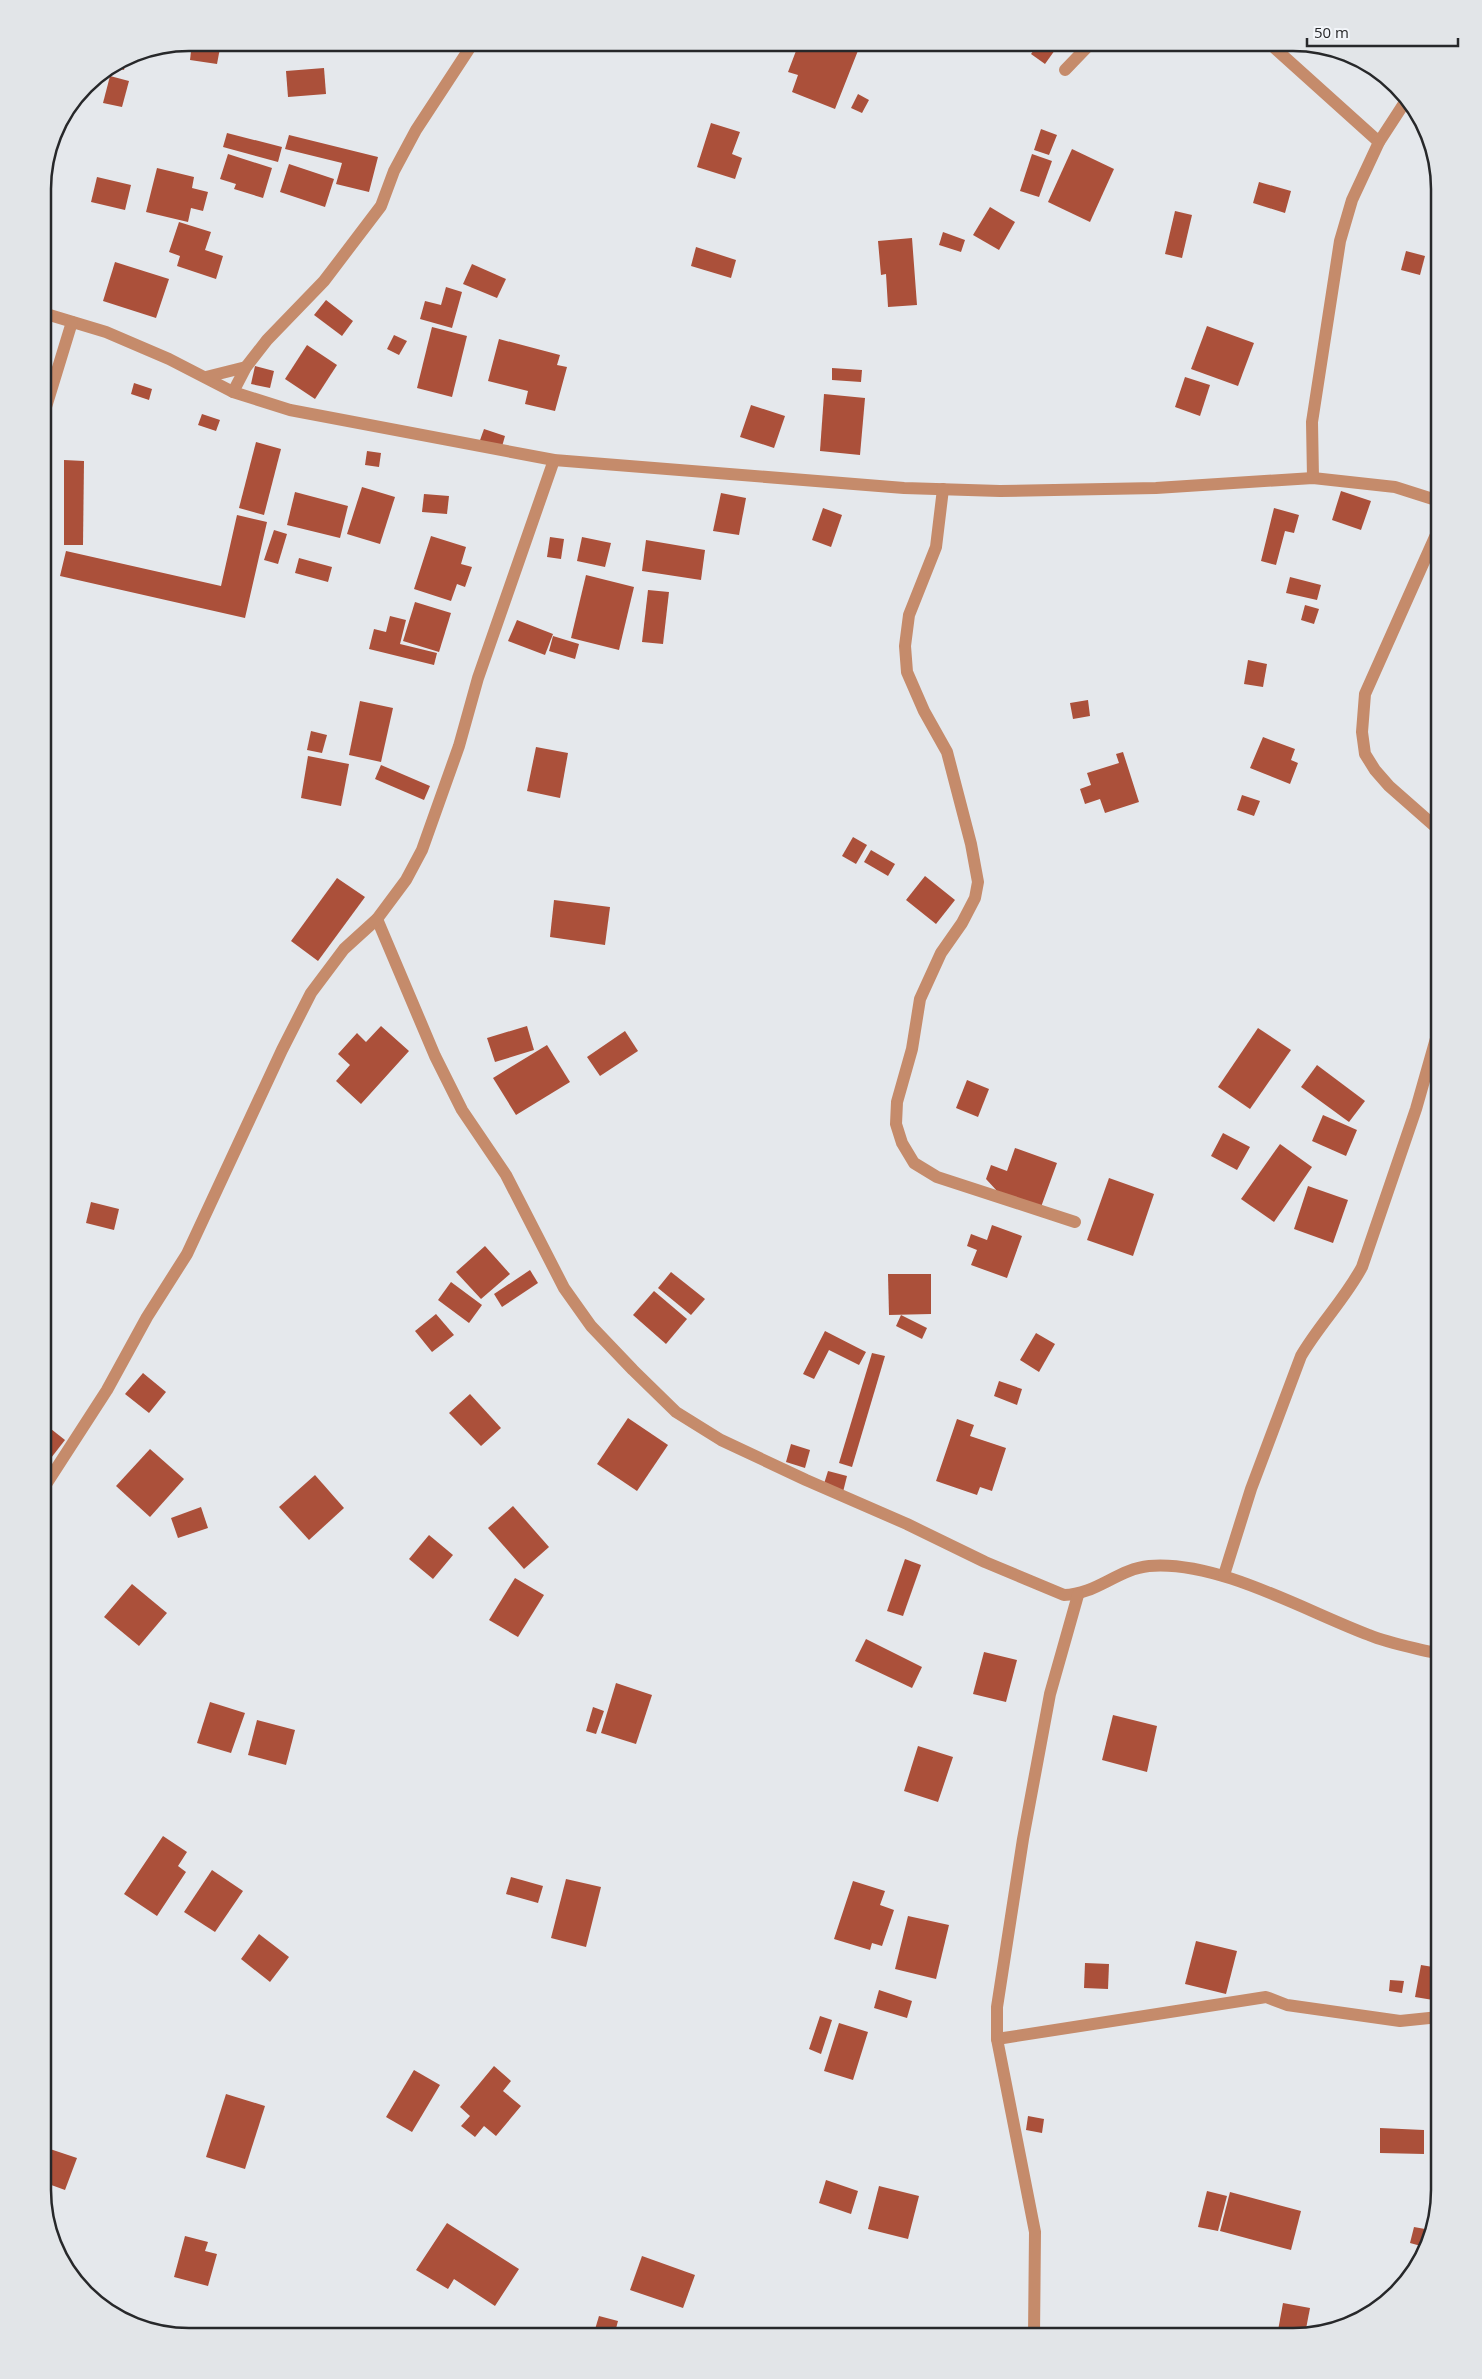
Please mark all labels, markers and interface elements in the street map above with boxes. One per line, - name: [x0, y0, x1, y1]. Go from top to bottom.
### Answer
- scale bar: [1307, 15, 1458, 47]
- text: 50 m: [1314, 22, 1349, 42]

